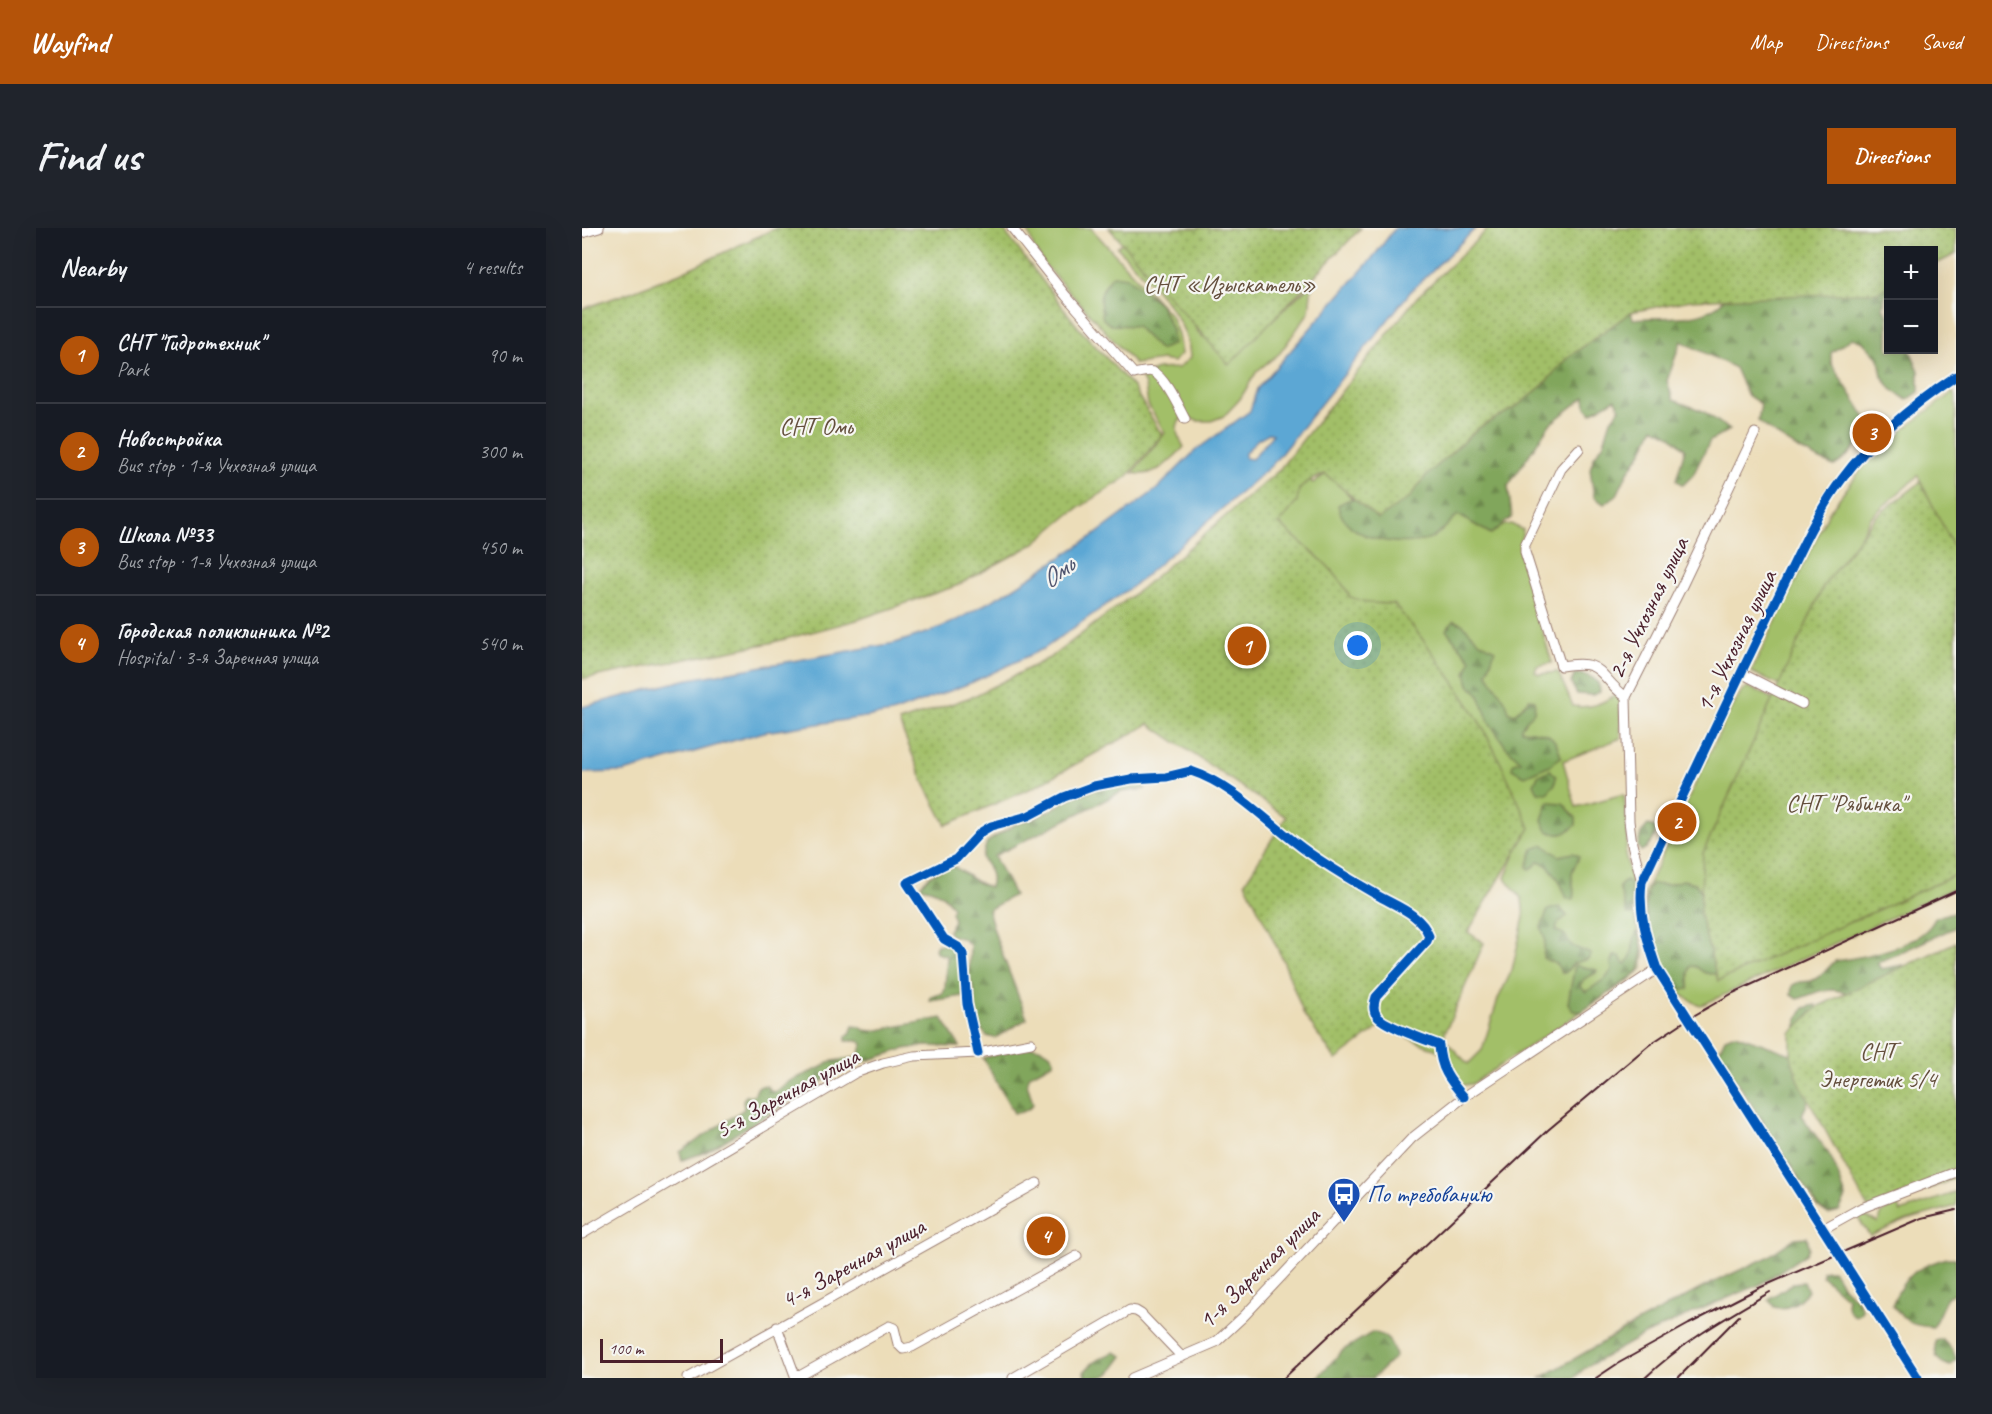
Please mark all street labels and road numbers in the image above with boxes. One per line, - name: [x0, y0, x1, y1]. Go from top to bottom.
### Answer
- street label: 2-я Учхозная улица: [1601, 531, 1696, 684]
- street label: 1-я Учхозная улица: [1689, 564, 1784, 717]
- street label: 5-я Заречная улица: [710, 1041, 865, 1145]
- street label: 1-я Заречная улица: [1192, 1200, 1327, 1335]
- street label: 4-я Заречная улица: [776, 1211, 931, 1315]

